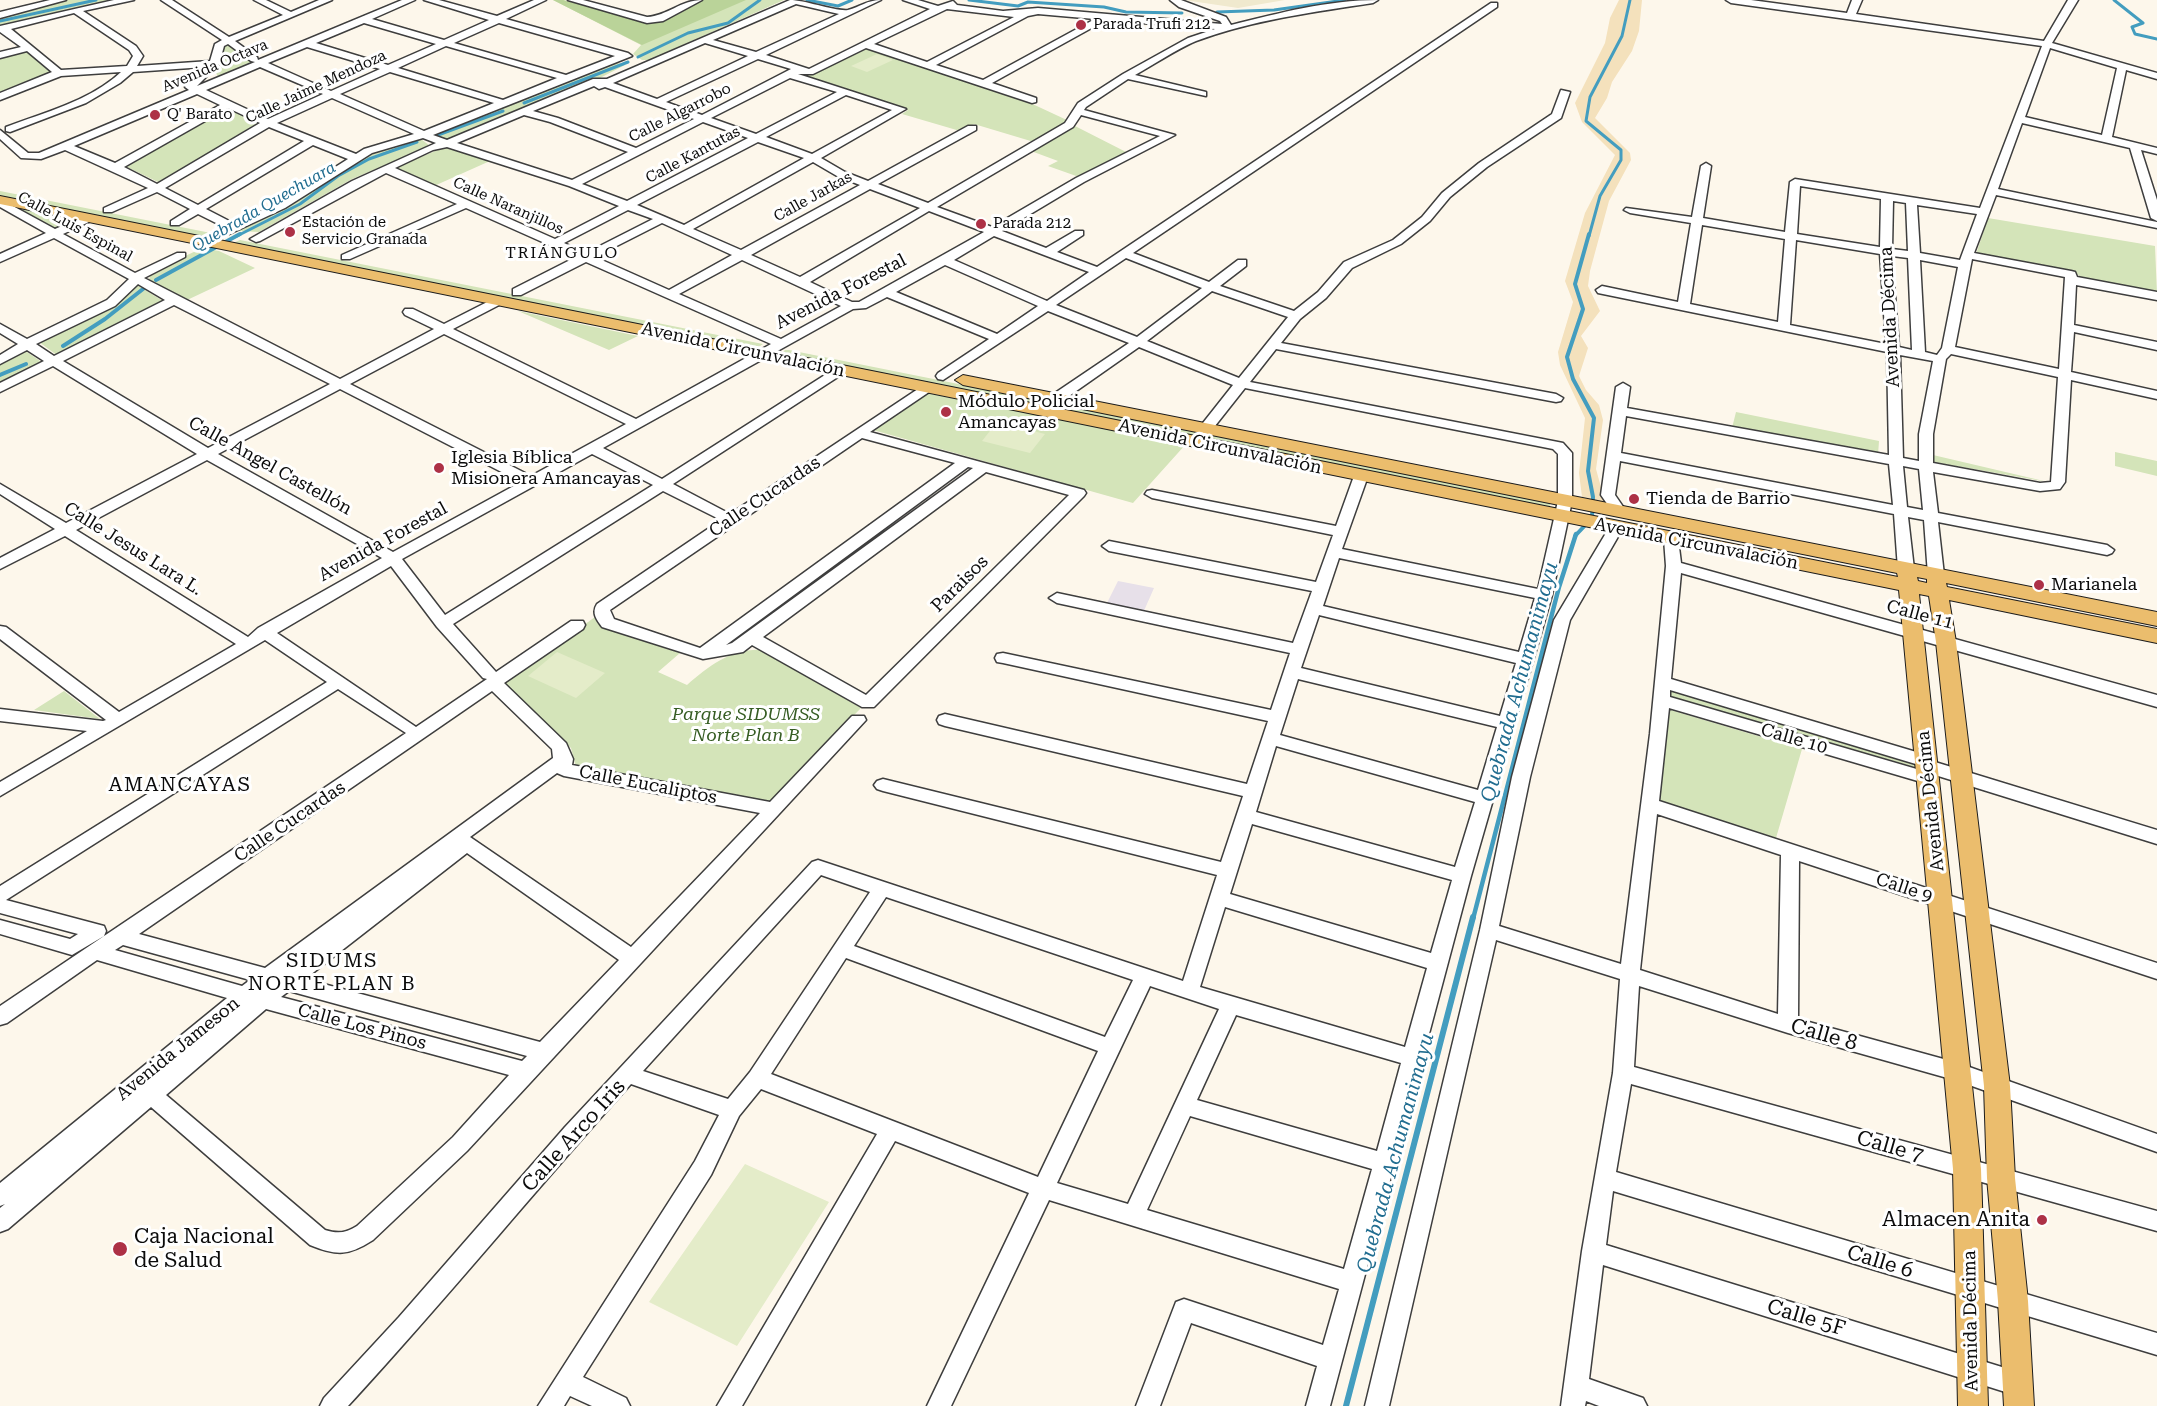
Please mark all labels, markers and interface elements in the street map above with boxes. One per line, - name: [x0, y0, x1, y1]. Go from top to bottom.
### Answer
- place label: Parada Trufi 212: [1093, 16, 1210, 34]
- marker: Parada Trufi 212: [1074, 18, 1088, 32]
- street label: Avenida Octava: [160, 36, 270, 96]
- street label: Calle Jaime Mendoza: [243, 47, 389, 127]
- street label: Calle Algarrobo: [626, 80, 734, 146]
- place label: Q' Barato: [167, 106, 232, 124]
- marker: Q' Barato: [148, 108, 162, 122]
- street label: Calle Kantutas: [643, 123, 743, 187]
- water label: Quebrada Quechuara: [189, 158, 339, 256]
- street label: Calle Jarkas: [771, 168, 855, 226]
- street label: Calle Naranjillos: [450, 174, 566, 238]
- street label: Calle Luis Espinal: [14, 188, 136, 266]
- place label: Estación de Servicio Granada: [302, 214, 427, 249]
- place label: Parada 212: [993, 215, 1071, 233]
- marker: Parada 212: [974, 217, 988, 231]
- marker: Estación de Servicio Granada: [283, 225, 297, 239]
- district label: TRIÁNGULO: [505, 243, 619, 263]
- street label: Avenida Décima: [1876, 246, 1904, 388]
- street label: Avenida Forestal: [772, 250, 910, 334]
- street label: Avenida Circunvalación: [639, 318, 847, 382]
- place label: Módulo Policial Amancayas: [958, 391, 1095, 434]
- marker: Módulo Policial Amancayas: [939, 405, 953, 419]
- street label: Calle Angel Castellón: [185, 412, 355, 520]
- street label: Avenida Circunvalación: [1116, 415, 1324, 479]
- place label: Iglesia Bíblica Misionera Amancayas: [451, 447, 641, 490]
- street label: Calle Cucardas: [705, 452, 825, 542]
- marker: Iglesia Bíblica Misionera Amancayas: [432, 461, 446, 475]
- place label: Tienda de Barrio: [1646, 488, 1790, 510]
- marker: Tienda de Barrio: [1627, 492, 1641, 506]
- street label: Calle Jesus Lara L.: [60, 498, 206, 600]
- street label: Avenida Forestal: [315, 498, 451, 586]
- street label: Avenida Circunvalación: [1592, 514, 1800, 574]
- street label: Paraisos: [927, 551, 993, 617]
- water label: Quebrada Achumanimayu: [1476, 559, 1564, 805]
- place label: Marianela: [2051, 574, 2137, 596]
- marker: Marianela: [2032, 578, 2046, 592]
- street label: Calle 11: [1884, 596, 1956, 634]
- park label: Parque SIDUMSS Norte Plan B: [672, 704, 820, 746]
- street label: Calle 10: [1758, 719, 1830, 759]
- street label: Avenida Décima: [1913, 730, 1949, 872]
- street label: Calle Eucaliptos: [577, 761, 719, 809]
- district label: AMANCAYAS: [108, 773, 252, 797]
- street label: Calle Cucardas: [230, 777, 350, 867]
- street label: Calle 9: [1873, 869, 1935, 907]
- district label: SIDUMS NORTE PLAN B: [248, 949, 416, 996]
- street label: Avenida Jameson: [112, 993, 244, 1105]
- street label: Calle Los Pinos: [295, 999, 429, 1055]
- street label: Calle 8: [1788, 1014, 1860, 1056]
- water label: Quebrada Achumanimayu: [1352, 1030, 1440, 1276]
- street label: Calle Arco Iris: [517, 1075, 631, 1197]
- street label: Calle 7: [1854, 1126, 1926, 1168]
- place label: Almacen Anita: [1882, 1207, 2030, 1233]
- marker: Almacen Anita: [2035, 1213, 2049, 1227]
- place label: Caja Nacional de Salud: [134, 1224, 274, 1274]
- marker: Caja Nacional de Salud: [111, 1240, 129, 1258]
- street label: Calle 6: [1844, 1240, 1916, 1284]
- street label: Avenida Décima: [1959, 1250, 1983, 1392]
- street label: Calle 5F: [1764, 1294, 1848, 1342]

